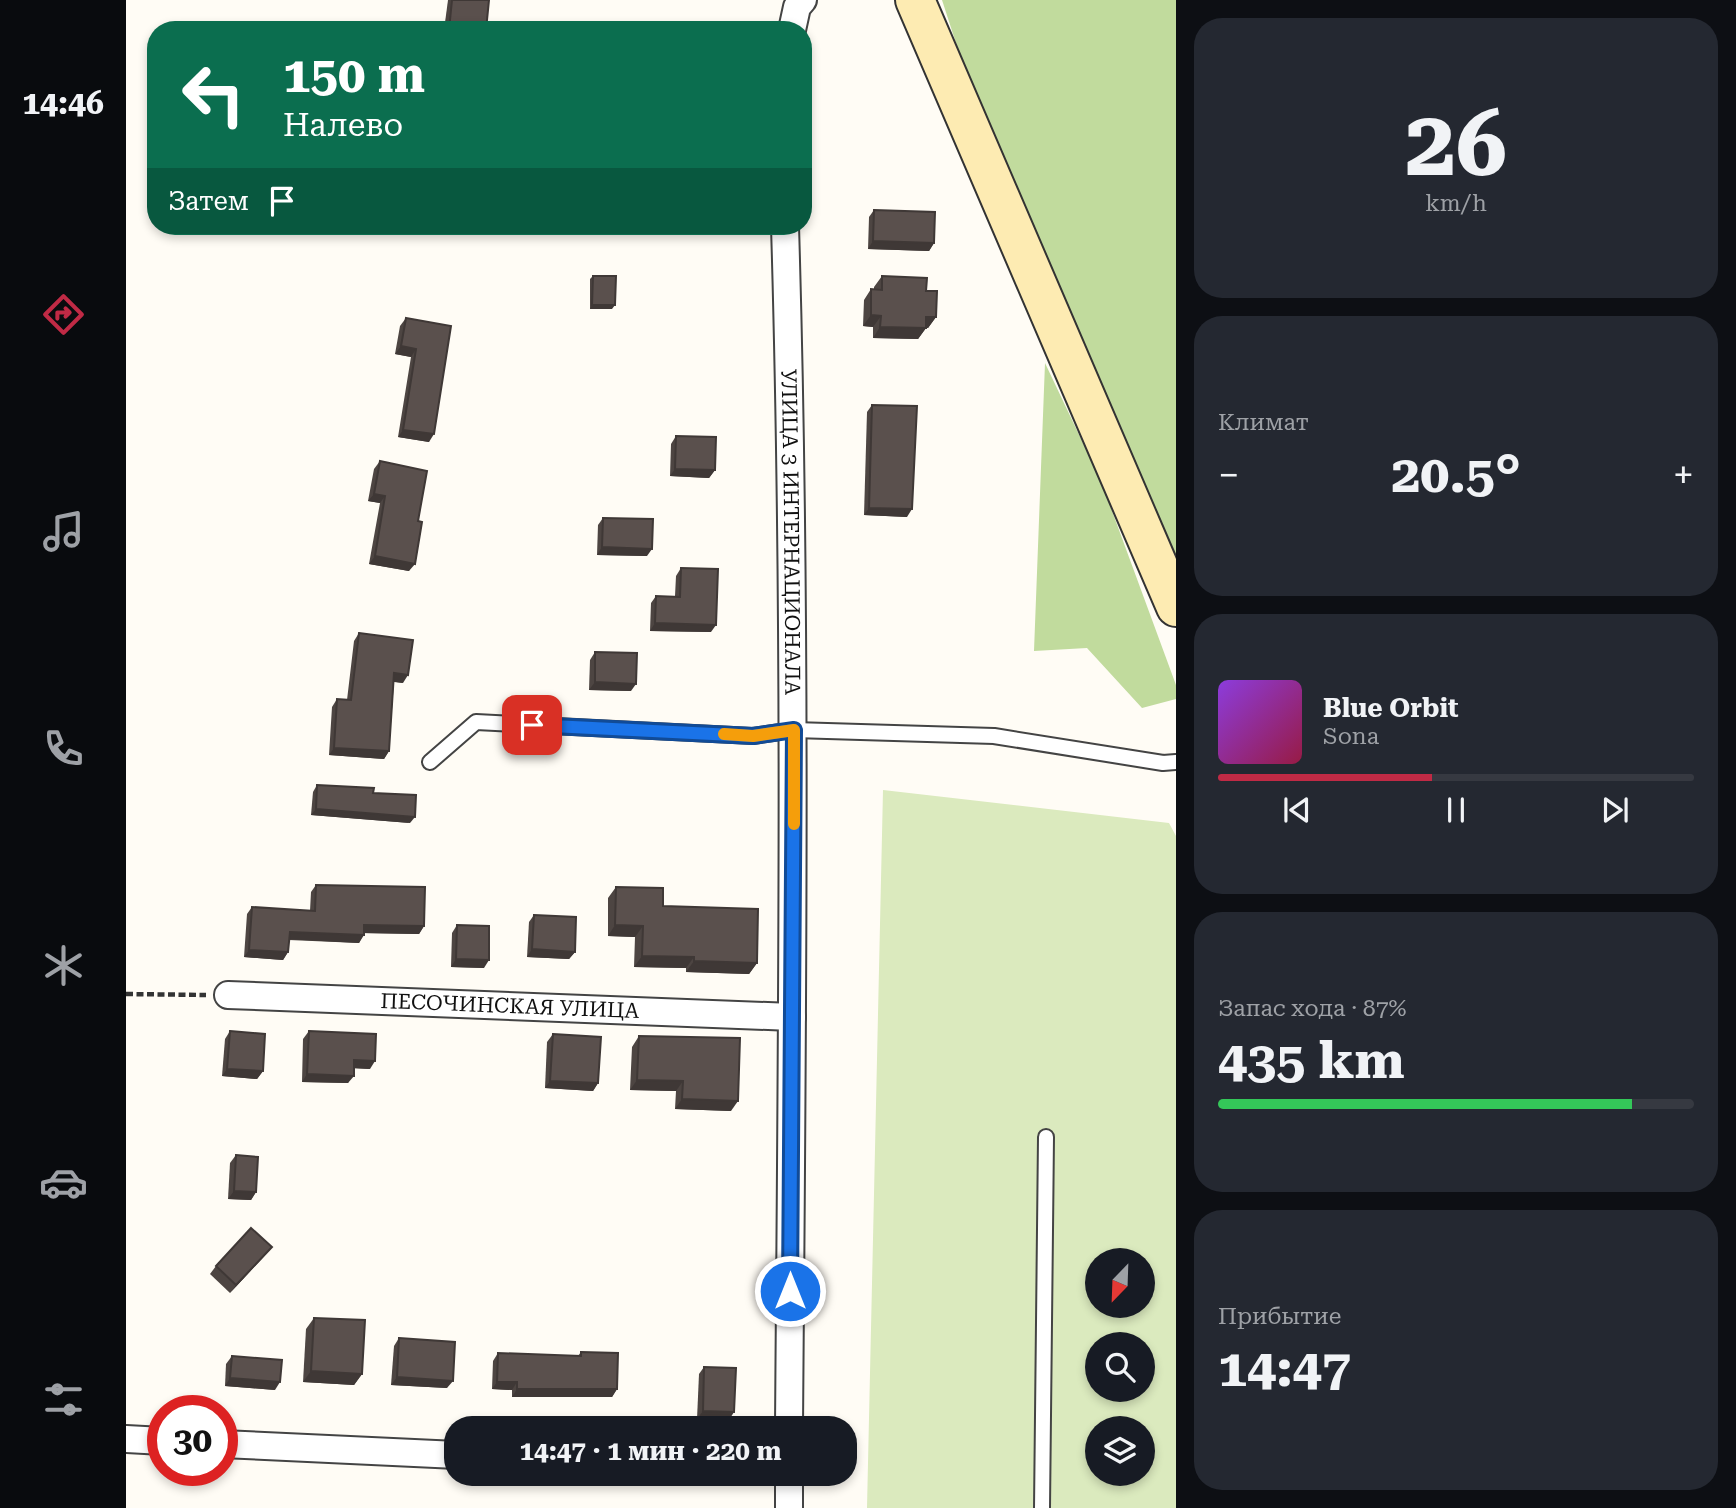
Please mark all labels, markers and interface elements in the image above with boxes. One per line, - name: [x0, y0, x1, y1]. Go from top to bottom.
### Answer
- text: 150 m: [283, 47, 425, 104]
- icon: left: [168, 49, 259, 140]
- text: 14:46: [22, 84, 104, 122]
- text: 26: [1405, 91, 1507, 197]
- text: Налево: [283, 106, 403, 144]
- icon: arrive: [263, 182, 301, 220]
- text: Затем: [168, 186, 249, 216]
- text: km/h: [1425, 190, 1487, 217]
- icon: directions: [39, 290, 88, 339]
- street label: УЛИЦА 3 ИНТЕРНАЦИОНАЛА: [777, 369, 804, 695]
- text: Климат: [1218, 409, 1309, 436]
- text: 20.5°: [1391, 444, 1521, 505]
- text: −: [1218, 453, 1239, 497]
- text: +: [1673, 453, 1694, 497]
- icon: music: [39, 507, 88, 556]
- text: Blue Orbit: [1323, 693, 1459, 723]
- pin: [502, 695, 562, 755]
- icon: arrive: [513, 706, 551, 744]
- text: Sona: [1323, 723, 1379, 750]
- icon: phone: [39, 724, 88, 773]
- icon: previous: [1278, 791, 1316, 829]
- icon: pause: [1437, 791, 1475, 829]
- icon: next: [1596, 791, 1634, 829]
- icon: climate: [39, 941, 88, 990]
- street label: ПЕСОЧИНСКАЯ УЛИЦА: [380, 989, 640, 1023]
- text: Запас хода · 87%: [1218, 995, 1407, 1022]
- text: 435 km: [1218, 1030, 1405, 1091]
- icon: car: [39, 1158, 88, 1207]
- north arrow: [1085, 1248, 1155, 1318]
- map controls: [1085, 1248, 1155, 1486]
- position arrow: [753, 1254, 827, 1328]
- text: Прибытие: [1218, 1303, 1341, 1330]
- button: search: [1085, 1332, 1155, 1402]
- text: 14:47: [1218, 1338, 1351, 1399]
- icon: filters: [39, 1375, 88, 1424]
- speed limit sign: 30: [147, 1395, 238, 1486]
- button: layers: [1085, 1416, 1155, 1486]
- text: 14:47 · 1 мин · 220 m: [520, 1436, 781, 1466]

